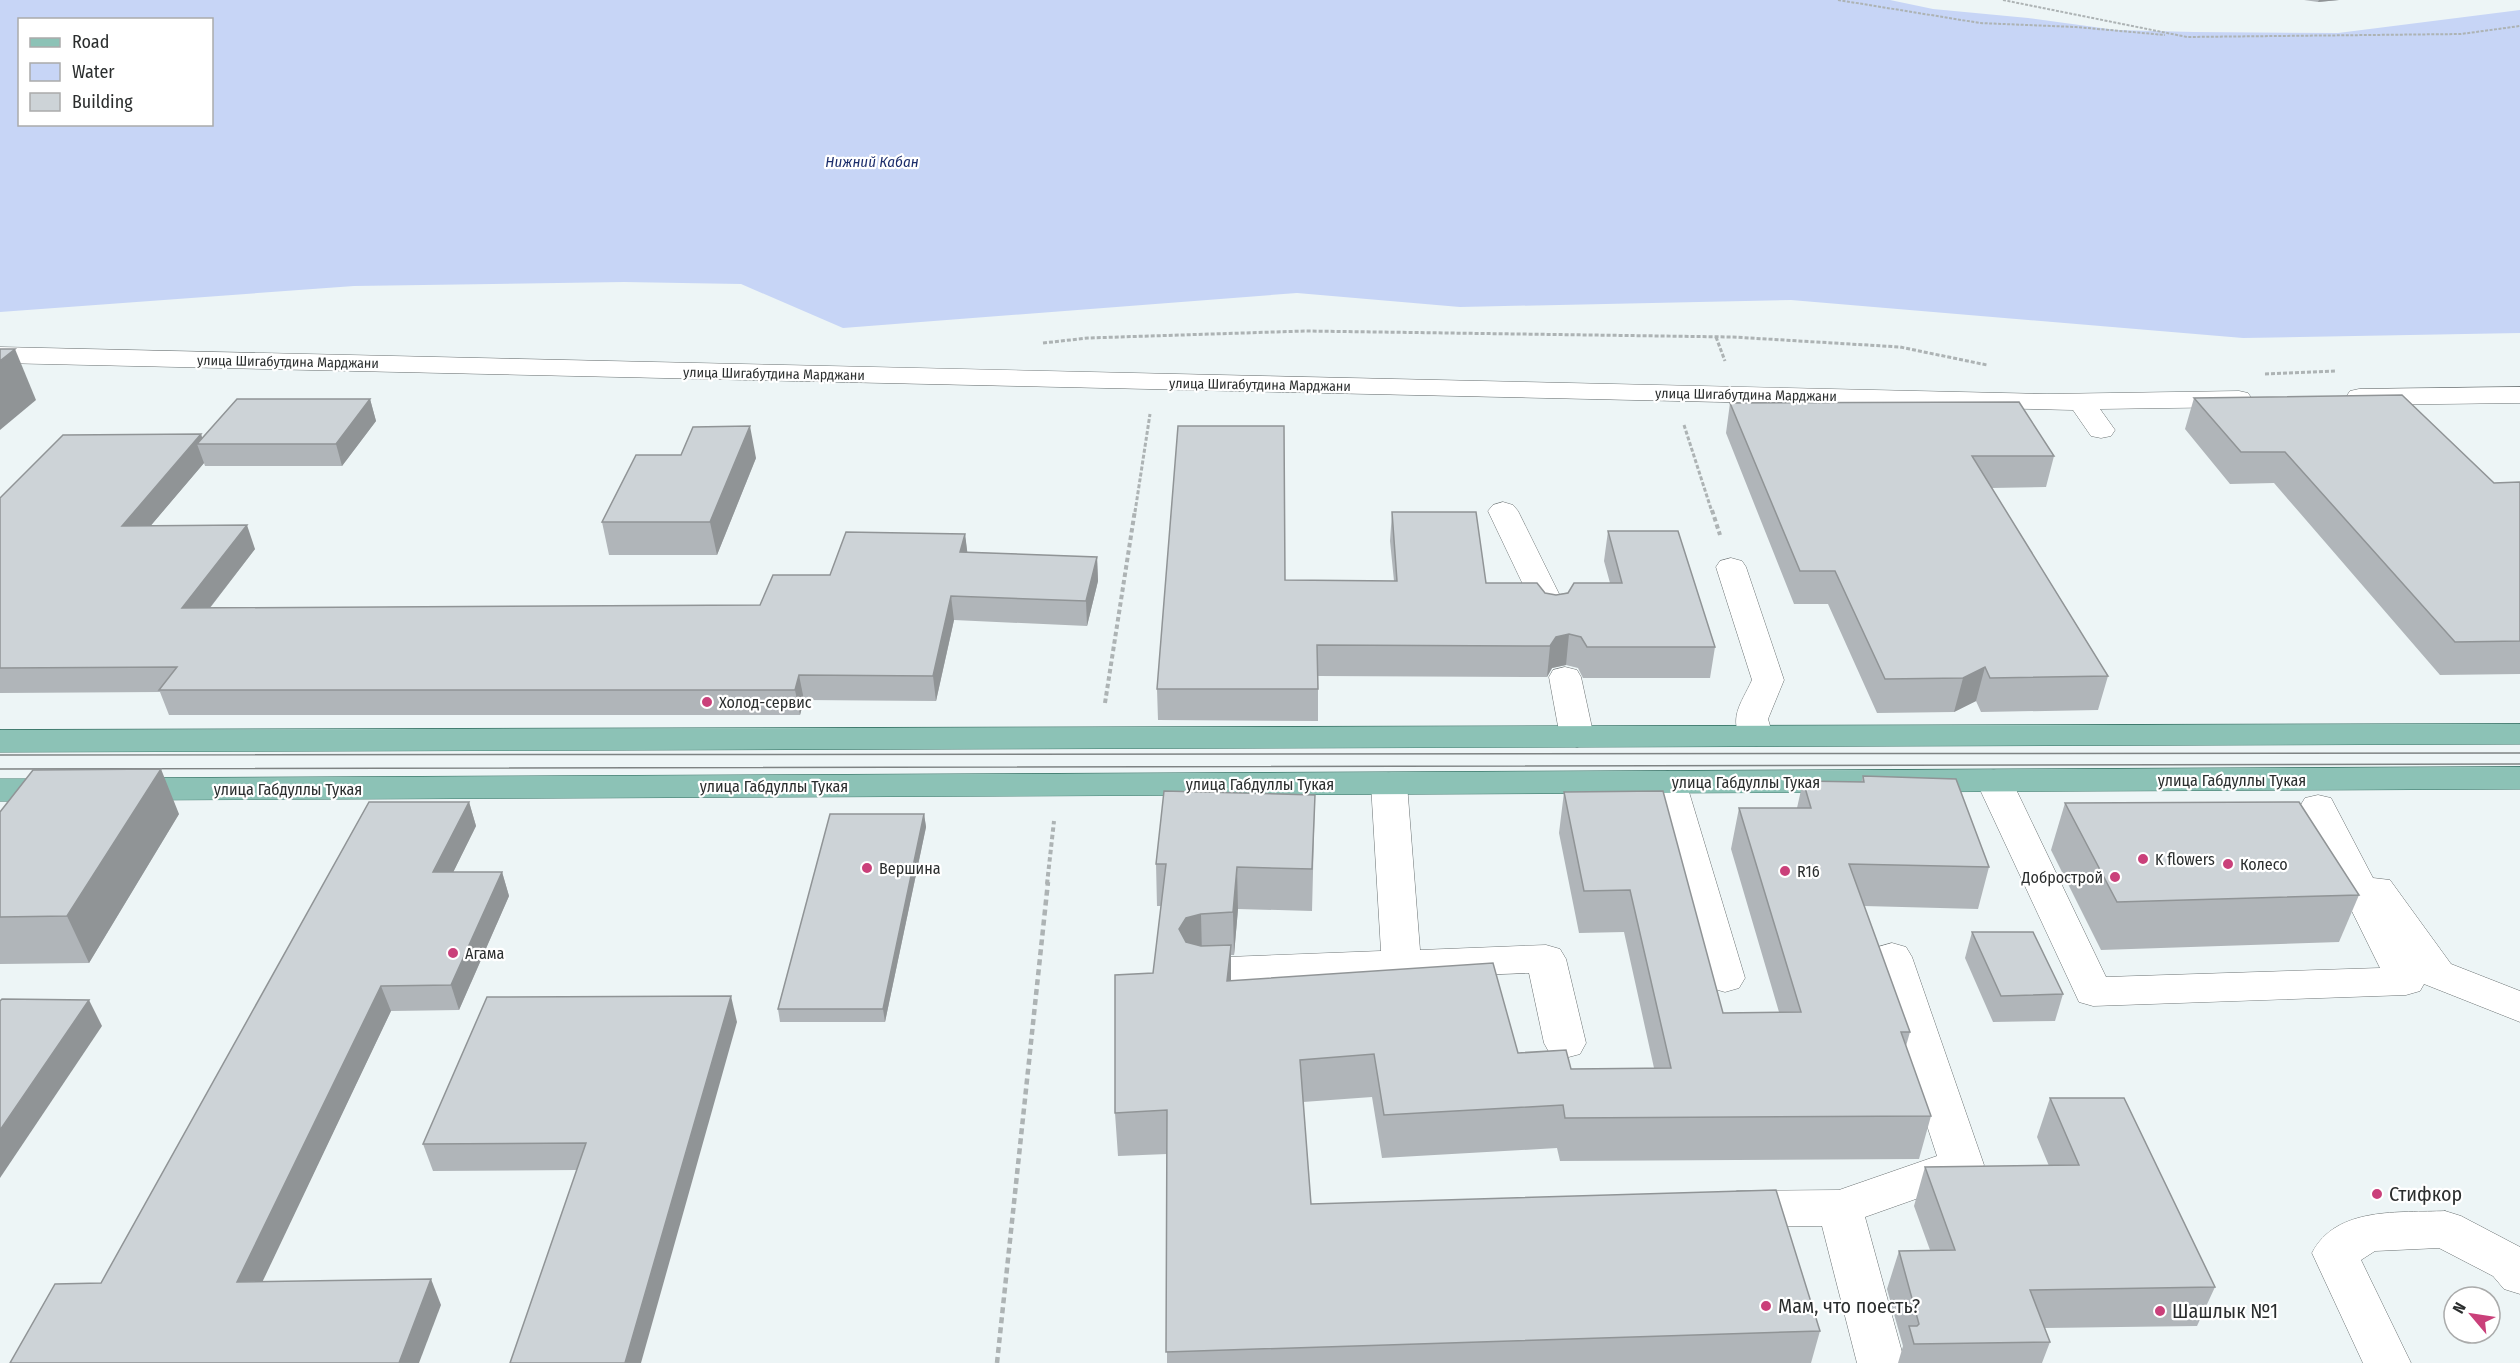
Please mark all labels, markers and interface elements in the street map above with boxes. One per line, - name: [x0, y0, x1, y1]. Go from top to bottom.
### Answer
- legend: [18, 18, 213, 126]
- text: Road: [72, 31, 109, 53]
- text: Water: [72, 61, 115, 83]
- text: Building: [72, 91, 133, 113]
- water label: Нижний Кабан: [825, 153, 919, 171]
- street label: улица Шигабутдина Марджани: [197, 352, 379, 372]
- street label: улица Шигабутдина Марджани: [683, 364, 865, 384]
- street label: улица Шигабутдина Марджани: [1169, 375, 1351, 395]
- street label: улица Шигабутдина Марджани: [1655, 385, 1837, 405]
- place label: Холод-сервис: [719, 693, 812, 712]
- marker: Холод-сервис: [700, 695, 714, 709]
- street label: улица Габдуллы Тукая: [2158, 771, 2306, 790]
- street label: улица Габдуллы Тукая: [1672, 773, 1820, 792]
- street label: улица Габдуллы Тукая: [1186, 775, 1334, 794]
- street label: улица Габдуллы Тукая: [700, 777, 848, 796]
- street label: улица Габдуллы Тукая: [214, 780, 362, 799]
- place label: K flowers: [2155, 850, 2215, 869]
- marker: K flowers: [2136, 852, 2150, 866]
- place label: Колесо: [2240, 855, 2288, 874]
- marker: Колесо: [2221, 857, 2235, 871]
- place label: Вершина: [879, 859, 941, 878]
- marker: Вершина: [860, 861, 874, 875]
- place label: R16: [1797, 862, 1820, 881]
- marker: R16: [1778, 864, 1792, 878]
- place label: Добрострой: [2021, 868, 2103, 887]
- marker: Добрострой: [2108, 870, 2122, 884]
- place label: Агама: [465, 944, 505, 963]
- marker: Агама: [446, 946, 460, 960]
- place label: Стифкор: [2389, 1182, 2462, 1206]
- marker: Стифкор: [2370, 1187, 2384, 1201]
- north arrow: [2442, 1285, 2502, 1345]
- place label: Мам, что поесть?: [1778, 1294, 1920, 1318]
- marker: Мам, что поесть?: [1759, 1299, 1773, 1313]
- place label: Шашлык №1: [2172, 1299, 2278, 1323]
- text: N: [2449, 1299, 2470, 1317]
- marker: Шашлык №1: [2153, 1304, 2167, 1318]

